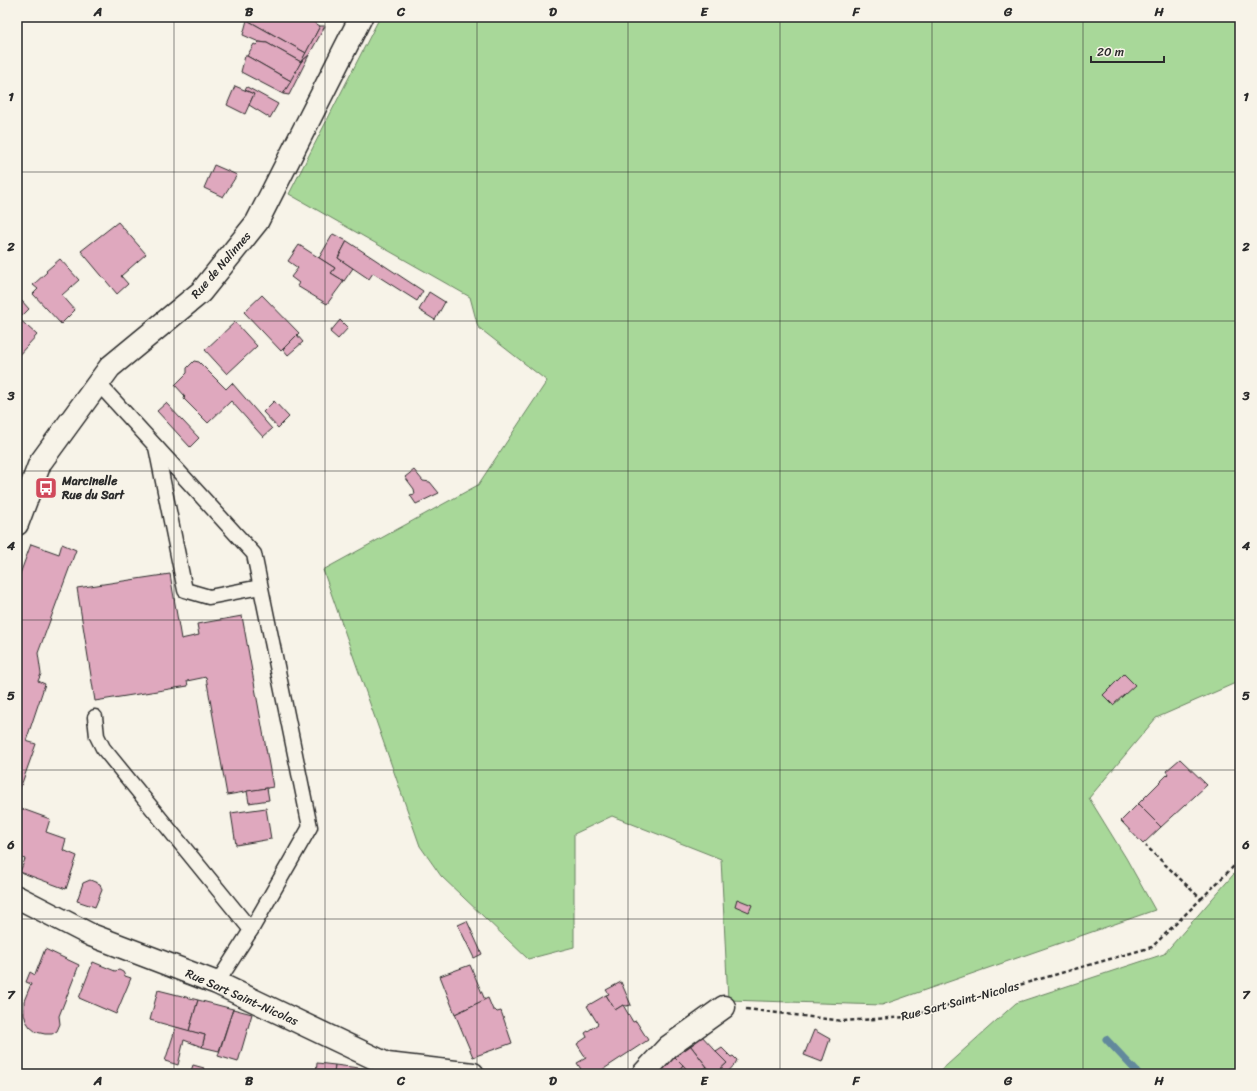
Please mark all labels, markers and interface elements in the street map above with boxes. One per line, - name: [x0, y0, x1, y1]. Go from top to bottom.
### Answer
- text: A: [93, 0, 102, 23]
- text: B: [245, 0, 254, 23]
- text: C: [396, 0, 406, 23]
- text: D: [549, 0, 557, 23]
- text: E: [700, 0, 709, 23]
- text: F: [851, 0, 860, 23]
- text: G: [1003, 0, 1013, 23]
- text: H: [1153, 0, 1164, 23]
- scale bar: [1091, 38, 1164, 64]
- text: 20 m: [1097, 41, 1124, 63]
- text: 1: [8, 85, 14, 108]
- text: 1: [1243, 85, 1249, 108]
- street label: Rue de Nalinnes: [185, 226, 257, 304]
- text: 2: [6, 235, 15, 258]
- text: 2: [1241, 235, 1250, 258]
- text: 3: [6, 384, 15, 407]
- text: 3: [1241, 384, 1250, 407]
- place label: Marcinelle Rue du Sart: [61, 470, 125, 506]
- bus stop icon: Marcinelle Rue du Sart: [33, 475, 59, 501]
- text: 4: [6, 534, 16, 557]
- text: 4: [1241, 534, 1251, 557]
- text: 5: [7, 684, 15, 707]
- text: 5: [1242, 684, 1250, 707]
- text: 6: [6, 833, 15, 856]
- text: 6: [1241, 833, 1250, 856]
- street label: Rue Sart Saint-Nicolas: [182, 962, 302, 1032]
- street label: Rue Sart Saint-Nicolas: [898, 975, 1022, 1027]
- text: 7: [7, 983, 16, 1006]
- text: 7: [1242, 983, 1251, 1006]
- text: A: [93, 1069, 102, 1091]
- text: B: [245, 1069, 254, 1091]
- text: C: [396, 1069, 406, 1091]
- text: D: [549, 1069, 557, 1091]
- text: E: [700, 1069, 709, 1091]
- text: F: [851, 1069, 860, 1091]
- text: G: [1003, 1069, 1013, 1091]
- text: H: [1153, 1069, 1164, 1091]

